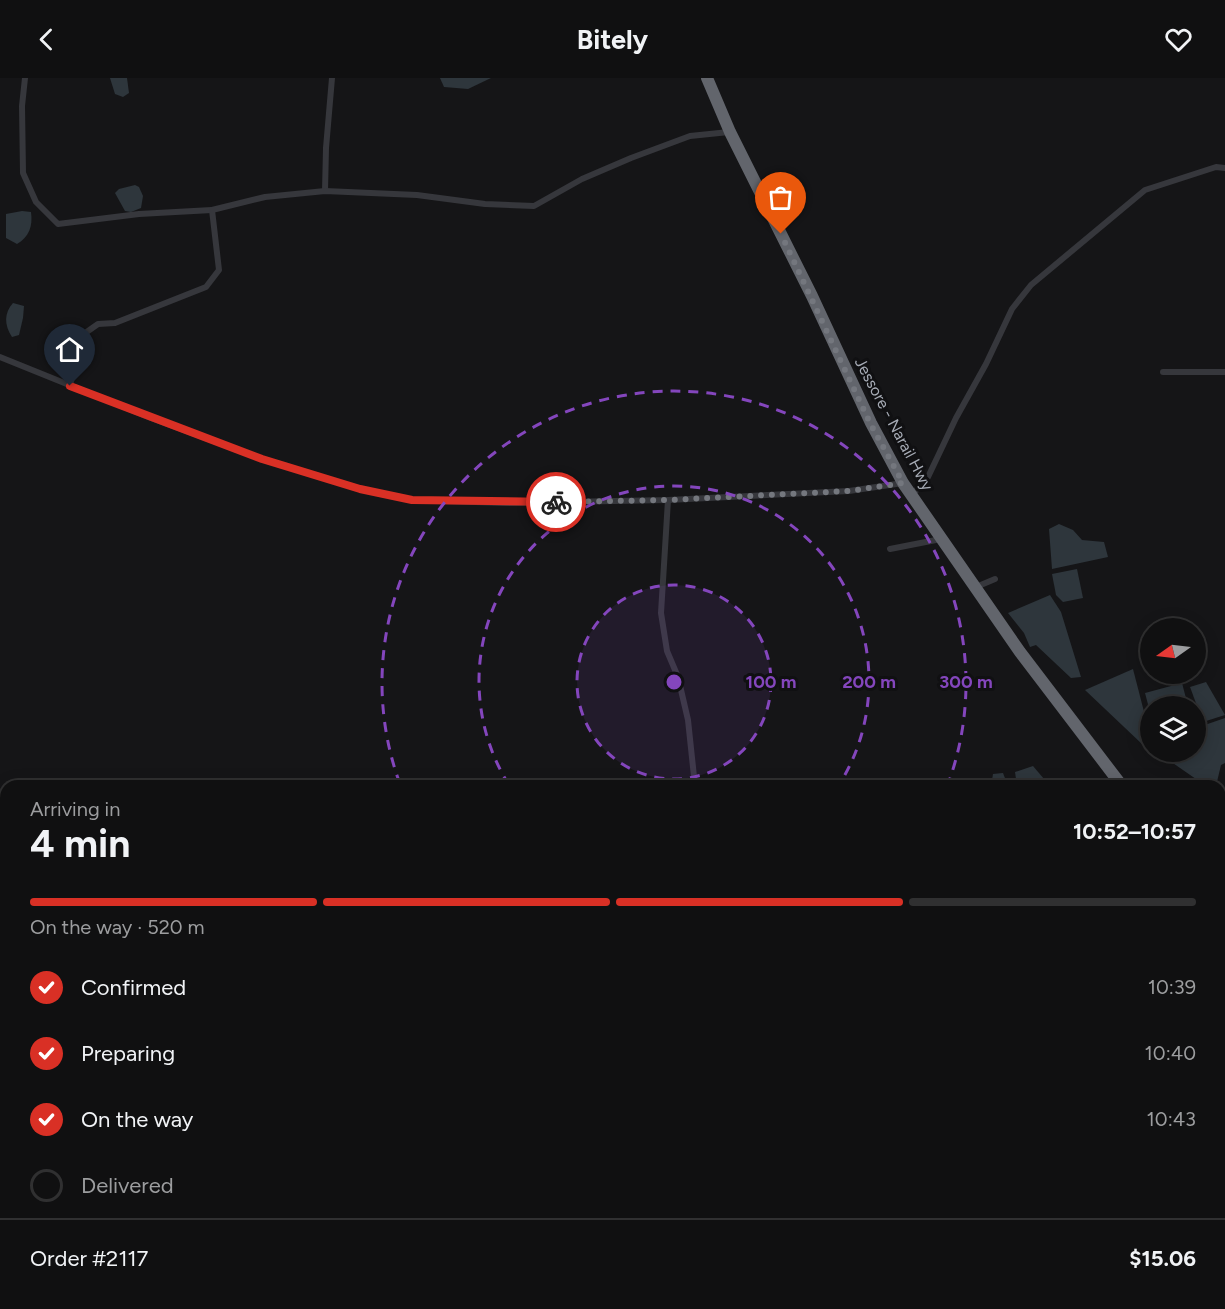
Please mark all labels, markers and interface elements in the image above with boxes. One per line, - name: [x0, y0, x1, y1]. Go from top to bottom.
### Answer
- icon: back: [30, 23, 63, 56]
- text: Bitely: [577, 23, 648, 56]
- icon: heart: [1162, 23, 1195, 56]
- pin: [755, 172, 806, 234]
- icon: bag: [764, 181, 797, 214]
- pin: [44, 324, 95, 386]
- icon: home: [53, 333, 86, 366]
- street label: Jessore - Narail Hwy: [851, 354, 937, 494]
- courier: [526, 472, 586, 532]
- icon: bike: [540, 486, 573, 519]
- north arrow: [1140, 618, 1206, 684]
- map controls: [1140, 618, 1206, 762]
- text: 100 m: [746, 671, 796, 693]
- text: 200 m: [842, 671, 896, 693]
- text: 300 m: [939, 671, 993, 693]
- centre of rings: [664, 672, 684, 692]
- button: layers: [1140, 696, 1206, 762]
- text: Arriving in: [30, 797, 120, 821]
- text: 10:52–10:57: [1073, 818, 1196, 845]
- text: 4 min: [30, 820, 130, 867]
- text: On the way · 520 m: [30, 915, 205, 939]
- icon: check: [30, 971, 63, 1004]
- text: Confirmed: [81, 974, 186, 1001]
- text: 10:39: [1148, 975, 1196, 999]
- icon: check: [30, 1037, 63, 1070]
- text: Preparing: [81, 1040, 175, 1067]
- text: 10:40: [1145, 1041, 1196, 1065]
- icon: check: [30, 1103, 63, 1136]
- text: On the way: [81, 1106, 193, 1133]
- text: 10:43: [1147, 1107, 1196, 1131]
- text: Delivered: [81, 1172, 174, 1199]
- text: Order #2117: [30, 1245, 148, 1272]
- text: $15.06: [1129, 1245, 1196, 1272]

